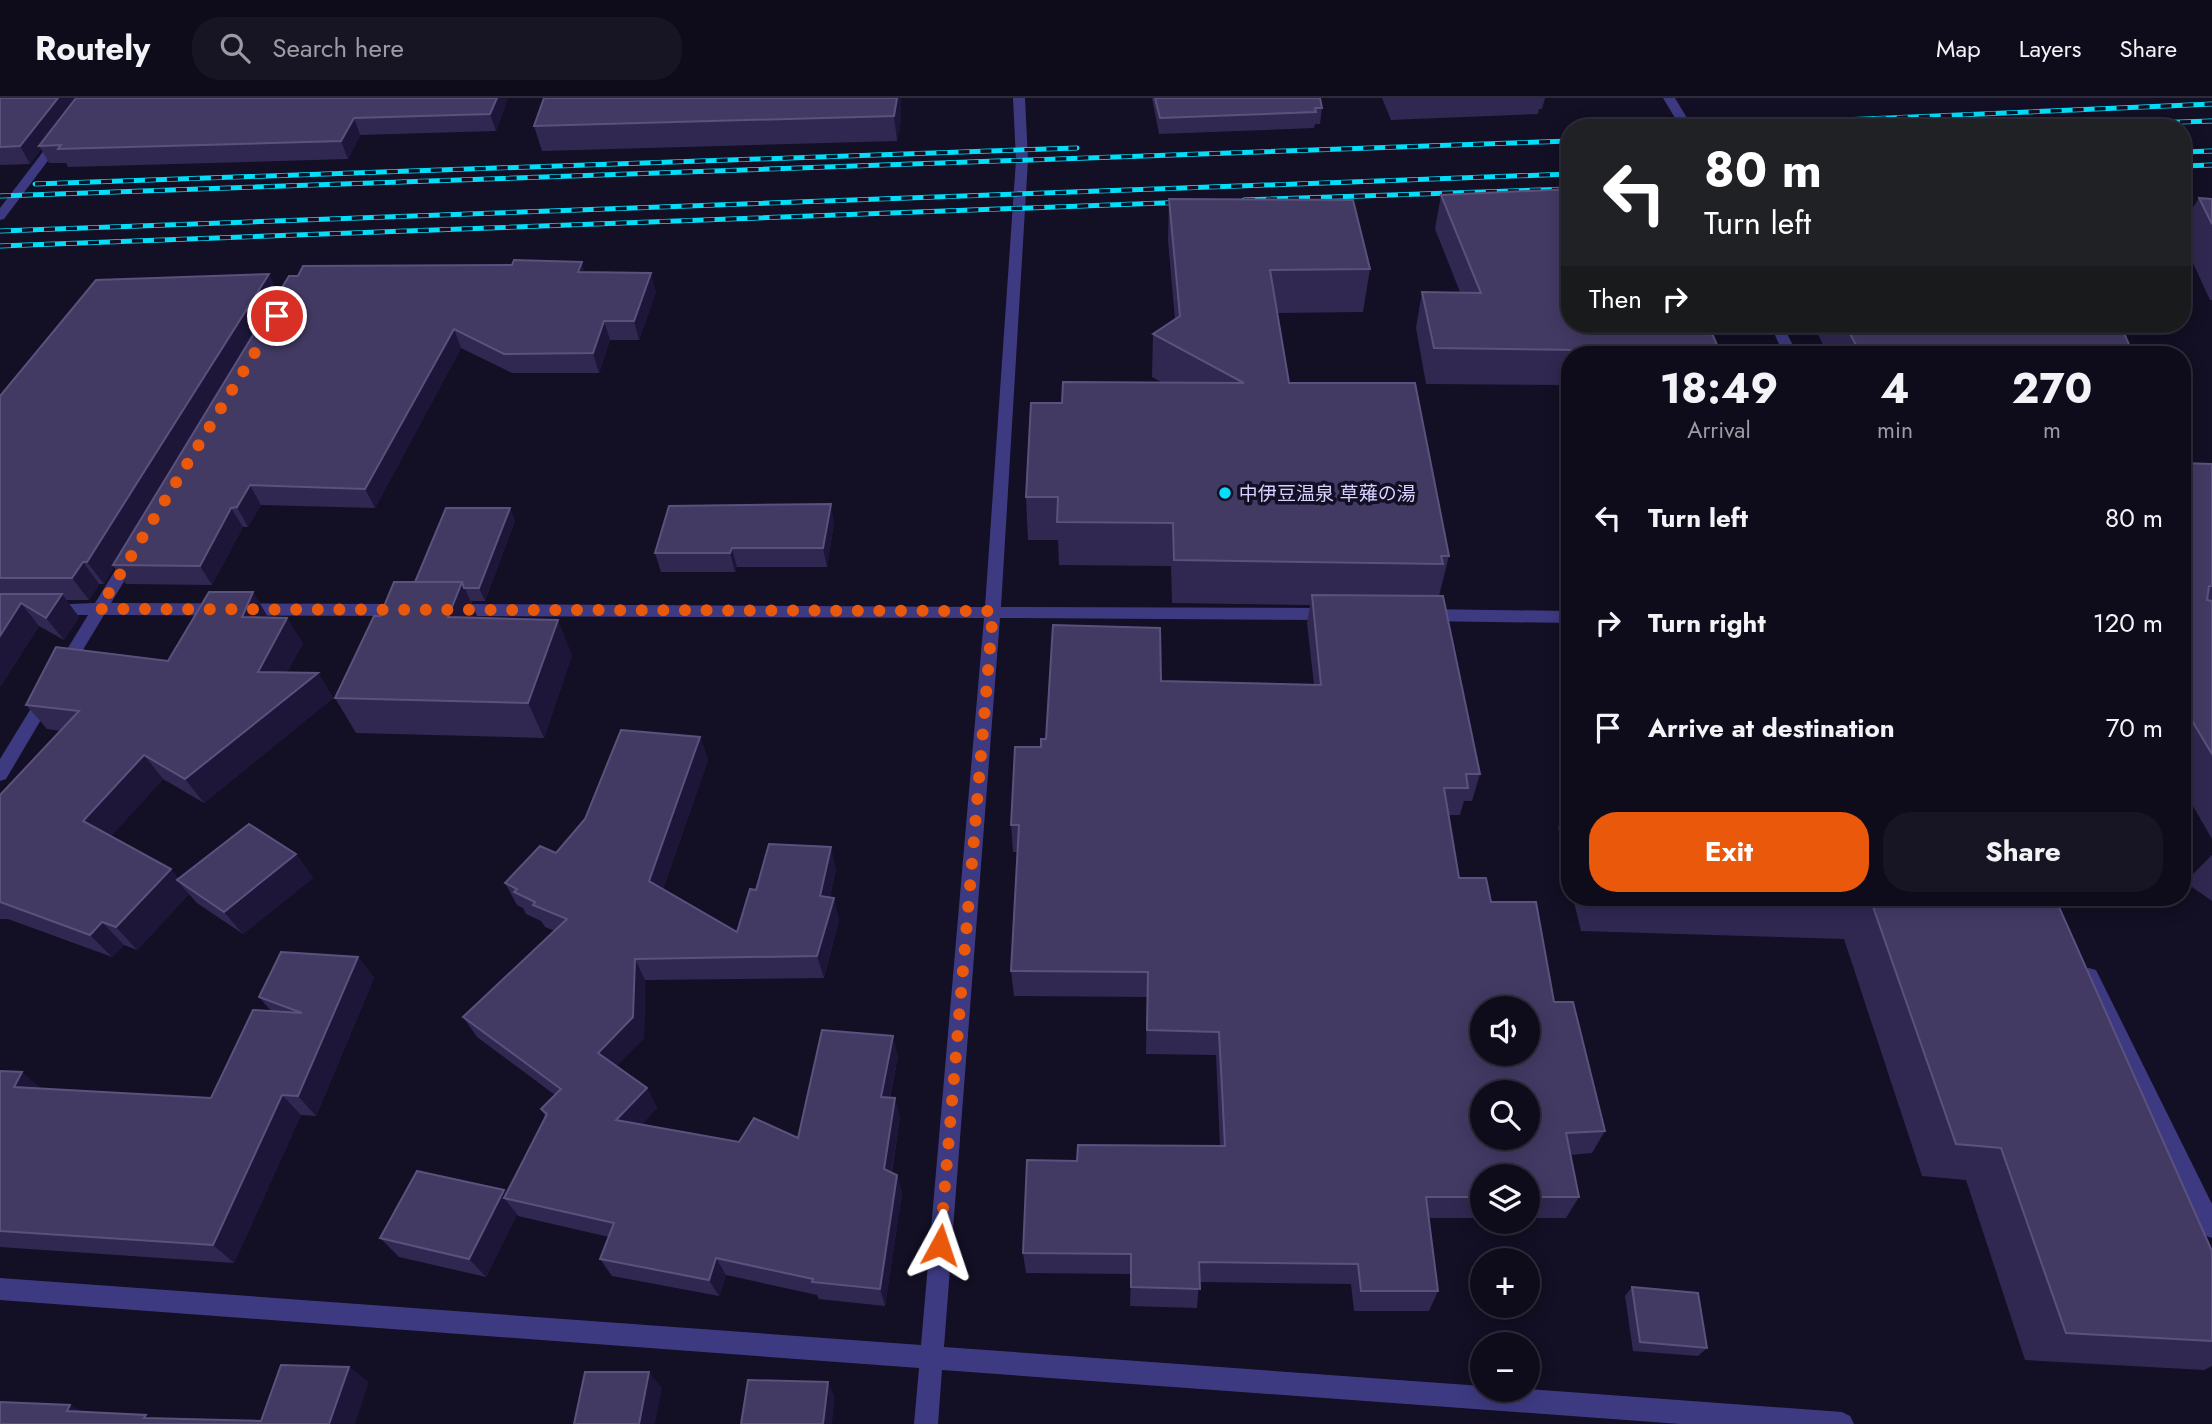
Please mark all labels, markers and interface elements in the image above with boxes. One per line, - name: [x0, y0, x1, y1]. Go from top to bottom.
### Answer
- search box: [192, 17, 682, 80]
- text: Routely: [35, 25, 150, 72]
- icon: search: [216, 29, 254, 67]
- text: Search here: [272, 29, 404, 67]
- text: Map: [1936, 31, 1981, 66]
- text: Layers: [2019, 31, 2081, 66]
- text: Share: [2119, 31, 2177, 66]
- text: 80 m: [1704, 135, 1822, 205]
- icon: left: [1589, 147, 1680, 238]
- text: Turn left: [1704, 200, 1811, 246]
- text: Then: [1589, 280, 1642, 318]
- icon: right: [1656, 280, 1694, 318]
- pin: [247, 286, 307, 346]
- icon: arrive: [258, 297, 296, 335]
- text: 18:49: [1660, 358, 1778, 419]
- text: 4: [1880, 358, 1910, 419]
- text: 270: [2012, 358, 2092, 419]
- text: Arrival: [1687, 413, 1751, 447]
- text: min: [1877, 413, 1913, 447]
- text: m: [2043, 413, 2061, 447]
- place label: 中伊豆温泉 草薙の湯: [1239, 480, 1416, 507]
- marker: 中伊豆温泉 草薙の湯: [1217, 485, 1233, 501]
- icon: left: [1589, 499, 1627, 537]
- text: Turn left: [1648, 499, 1748, 537]
- text: 80 m: [2105, 499, 2163, 537]
- icon: right: [1589, 604, 1627, 642]
- text: Turn right: [1648, 604, 1766, 642]
- text: 120 m: [2093, 604, 2163, 642]
- icon: arrive: [1589, 709, 1627, 747]
- text: Arrive at destination: [1648, 709, 1895, 747]
- text: 70 m: [2106, 709, 2163, 747]
- button: Exit: [1589, 812, 1869, 892]
- button: Share: [1883, 812, 2163, 892]
- map controls: [1470, 996, 1540, 1402]
- button: sound: [1470, 996, 1540, 1066]
- button: search: [1470, 1080, 1540, 1150]
- button: layers: [1470, 1164, 1540, 1234]
- position arrow: [903, 1208, 977, 1282]
- button: +: [1470, 1248, 1540, 1318]
- button: −: [1470, 1332, 1540, 1402]

